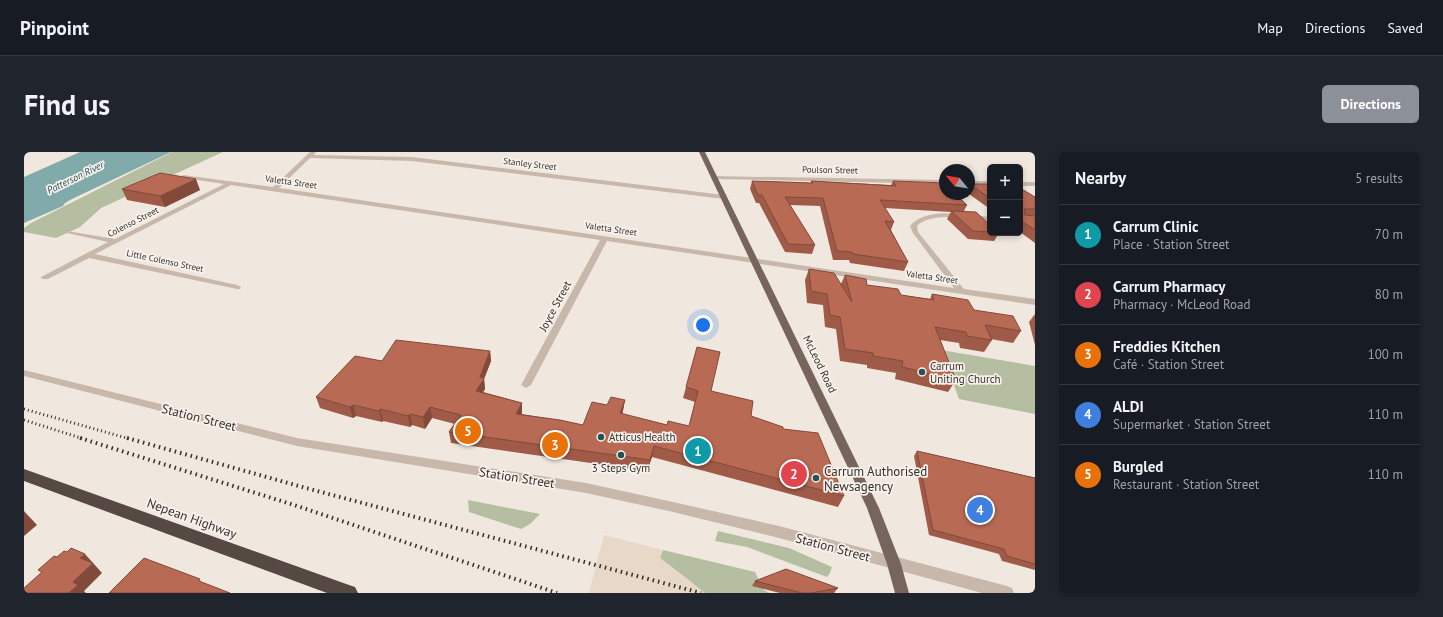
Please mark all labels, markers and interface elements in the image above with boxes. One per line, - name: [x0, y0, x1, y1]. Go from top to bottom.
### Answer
- text: Pinpoint: [20, 16, 89, 40]
- text: Map: [1257, 19, 1283, 37]
- text: Directions: [1305, 19, 1365, 37]
- text: Saved: [1387, 19, 1423, 37]
- button: Directions: [1322, 85, 1419, 123]
- text: Find us: [24, 86, 110, 123]
- street label: Stanley Street: [503, 155, 557, 172]
- water label: Patterson River: [45, 158, 106, 197]
- street label: Poulson Street: [802, 164, 858, 175]
- north arrow: [939, 164, 975, 200]
- map controls: [987, 164, 1023, 236]
- button: +: [987, 164, 1023, 200]
- text: Nearby: [1075, 167, 1126, 189]
- text: 5 results: [1355, 170, 1403, 187]
- street label: Valetta Street: [263, 172, 318, 191]
- button: −: [987, 200, 1023, 236]
- street label: Colenso Street: [105, 204, 160, 239]
- text: Carrum Clinic: [1113, 217, 1198, 236]
- street label: Valetta Street: [583, 219, 638, 238]
- text: 1: [1084, 226, 1092, 243]
- text: 70 m: [1375, 226, 1403, 243]
- text: Place · Station Street: [1113, 236, 1230, 253]
- street label: Little Colenso Street: [126, 247, 205, 274]
- street label: Valetta Street: [904, 267, 959, 286]
- text: Carrum Pharmacy: [1113, 277, 1226, 296]
- street label: Joyce Street: [535, 278, 574, 335]
- text: 2: [1084, 286, 1092, 303]
- text: 80 m: [1375, 286, 1403, 303]
- text: Pharmacy · McLeod Road: [1113, 296, 1250, 313]
- your location: [693, 315, 713, 335]
- street label: McLeod Road: [800, 333, 840, 395]
- text: Freddies Kitchen: [1113, 337, 1220, 356]
- text: 3: [1084, 346, 1092, 363]
- text: 100 m: [1368, 346, 1403, 363]
- text: Café · Station Street: [1113, 356, 1224, 373]
- place label: Carrum Uniting Church: [930, 359, 1001, 386]
- marker: Carrum Uniting Church: [917, 367, 927, 377]
- text: ALDI: [1113, 397, 1144, 416]
- street label: Station Street: [160, 400, 239, 435]
- text: 4: [1084, 406, 1092, 423]
- text: 110 m: [1368, 406, 1403, 423]
- pin: 5: [455, 416, 481, 446]
- text: Supermarket · Station Street: [1113, 416, 1270, 433]
- pin: 3: [542, 430, 568, 460]
- place label: Atticus Health: [609, 430, 676, 444]
- marker: Atticus Health: [596, 432, 606, 442]
- pin: 1: [685, 436, 711, 466]
- marker: 3 Steps Gym: [616, 450, 626, 460]
- text: Burgled: [1113, 457, 1163, 476]
- pin: 2: [781, 459, 807, 489]
- place label: 3 Steps Gym: [592, 461, 650, 475]
- street label: Station Street: [478, 463, 557, 492]
- place label: Carrum Authorised Newsagency: [824, 463, 927, 495]
- text: 5: [1084, 466, 1092, 483]
- text: 110 m: [1368, 466, 1403, 483]
- marker: Carrum Authorised Newsagency: [811, 473, 821, 483]
- text: Restaurant · Station Street: [1113, 476, 1259, 493]
- street label: Nepean Highway: [145, 494, 239, 543]
- pin: 4: [967, 495, 993, 525]
- street label: Station Street: [794, 529, 873, 566]

